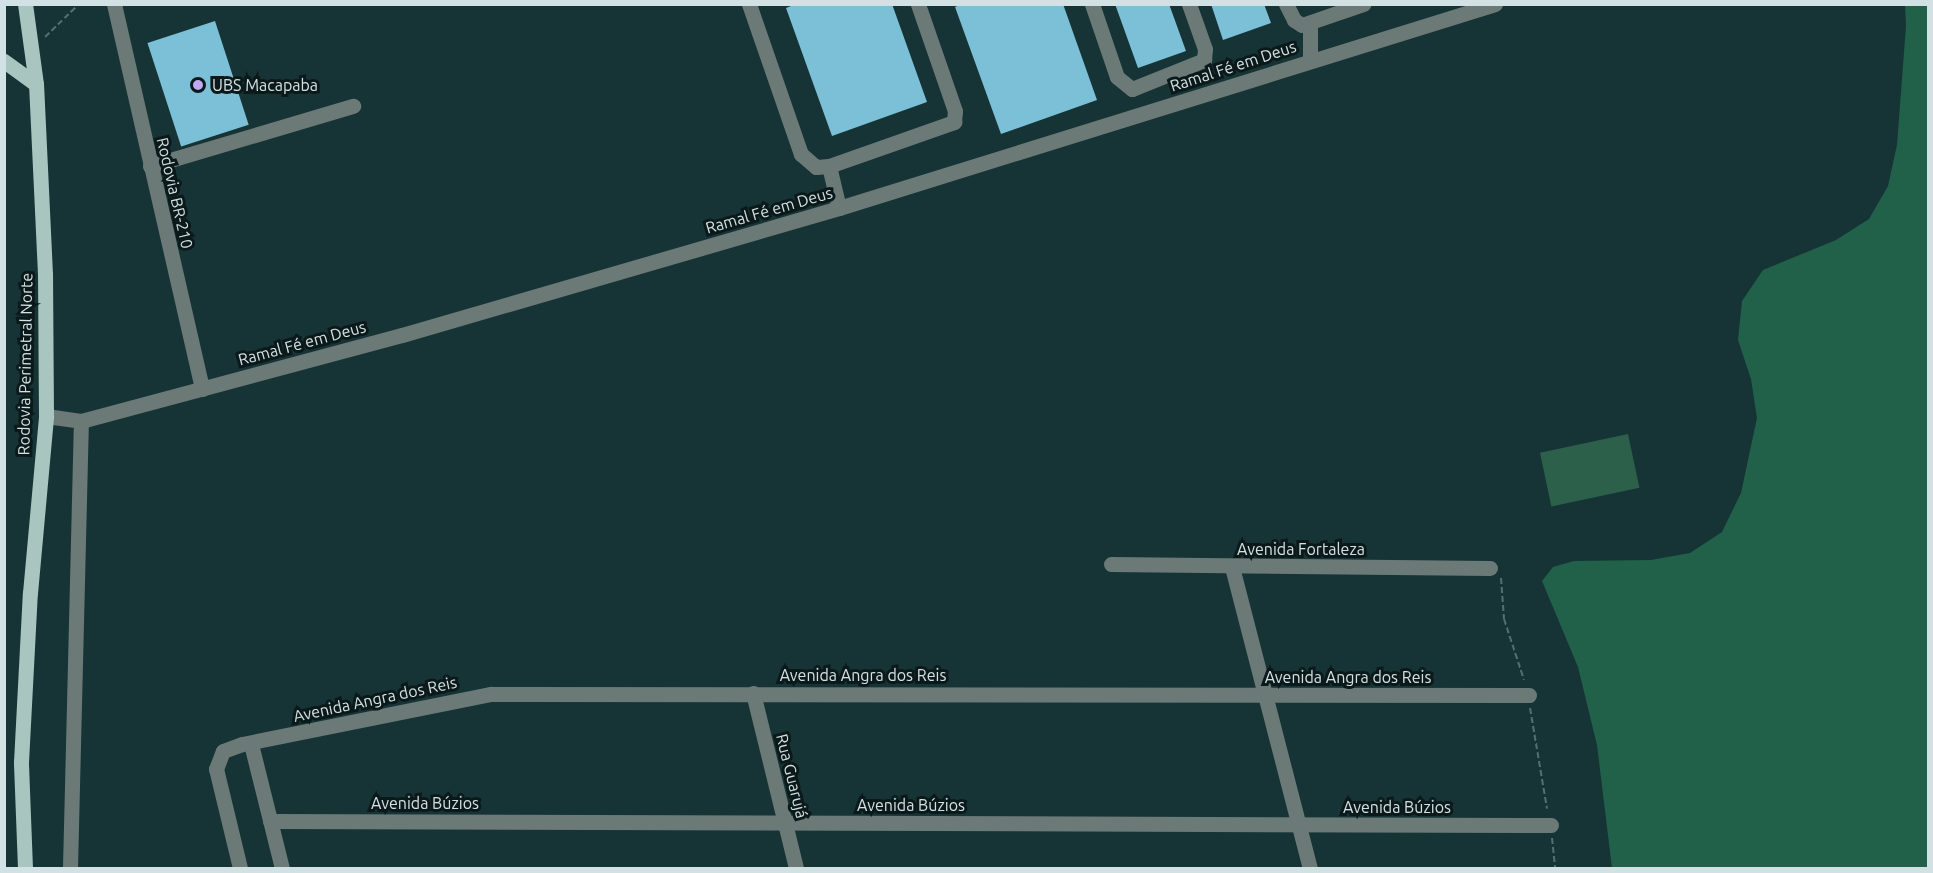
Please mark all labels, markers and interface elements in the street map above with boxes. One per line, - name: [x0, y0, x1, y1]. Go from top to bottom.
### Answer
- street label: Ramal Fé em Deus: [1168, 37, 1298, 95]
- place label: UBS Macapaba: [212, 75, 318, 95]
- marker: UBS Macapaba: [189, 76, 207, 94]
- street label: Rodovia BR-210: [153, 136, 197, 250]
- street label: Ramal Fé em Deus: [703, 183, 835, 237]
- street label: Rodovia Perimetral Norte: [14, 273, 36, 455]
- street label: Ramal Fé em Deus: [236, 317, 368, 369]
- street label: Avenida Fortaleza: [1237, 539, 1365, 559]
- street label: Avenida Angra dos Reis: [780, 665, 946, 685]
- street label: Avenida Angra dos Reis: [1265, 667, 1431, 687]
- street label: Avenida Angra dos Reis: [291, 672, 459, 726]
- street label: Rua Guarujá: [772, 732, 812, 820]
- street label: Avenida Búzios: [371, 793, 479, 813]
- street label: Avenida Búzios: [857, 795, 965, 815]
- street label: Avenida Búzios: [1343, 797, 1451, 817]

